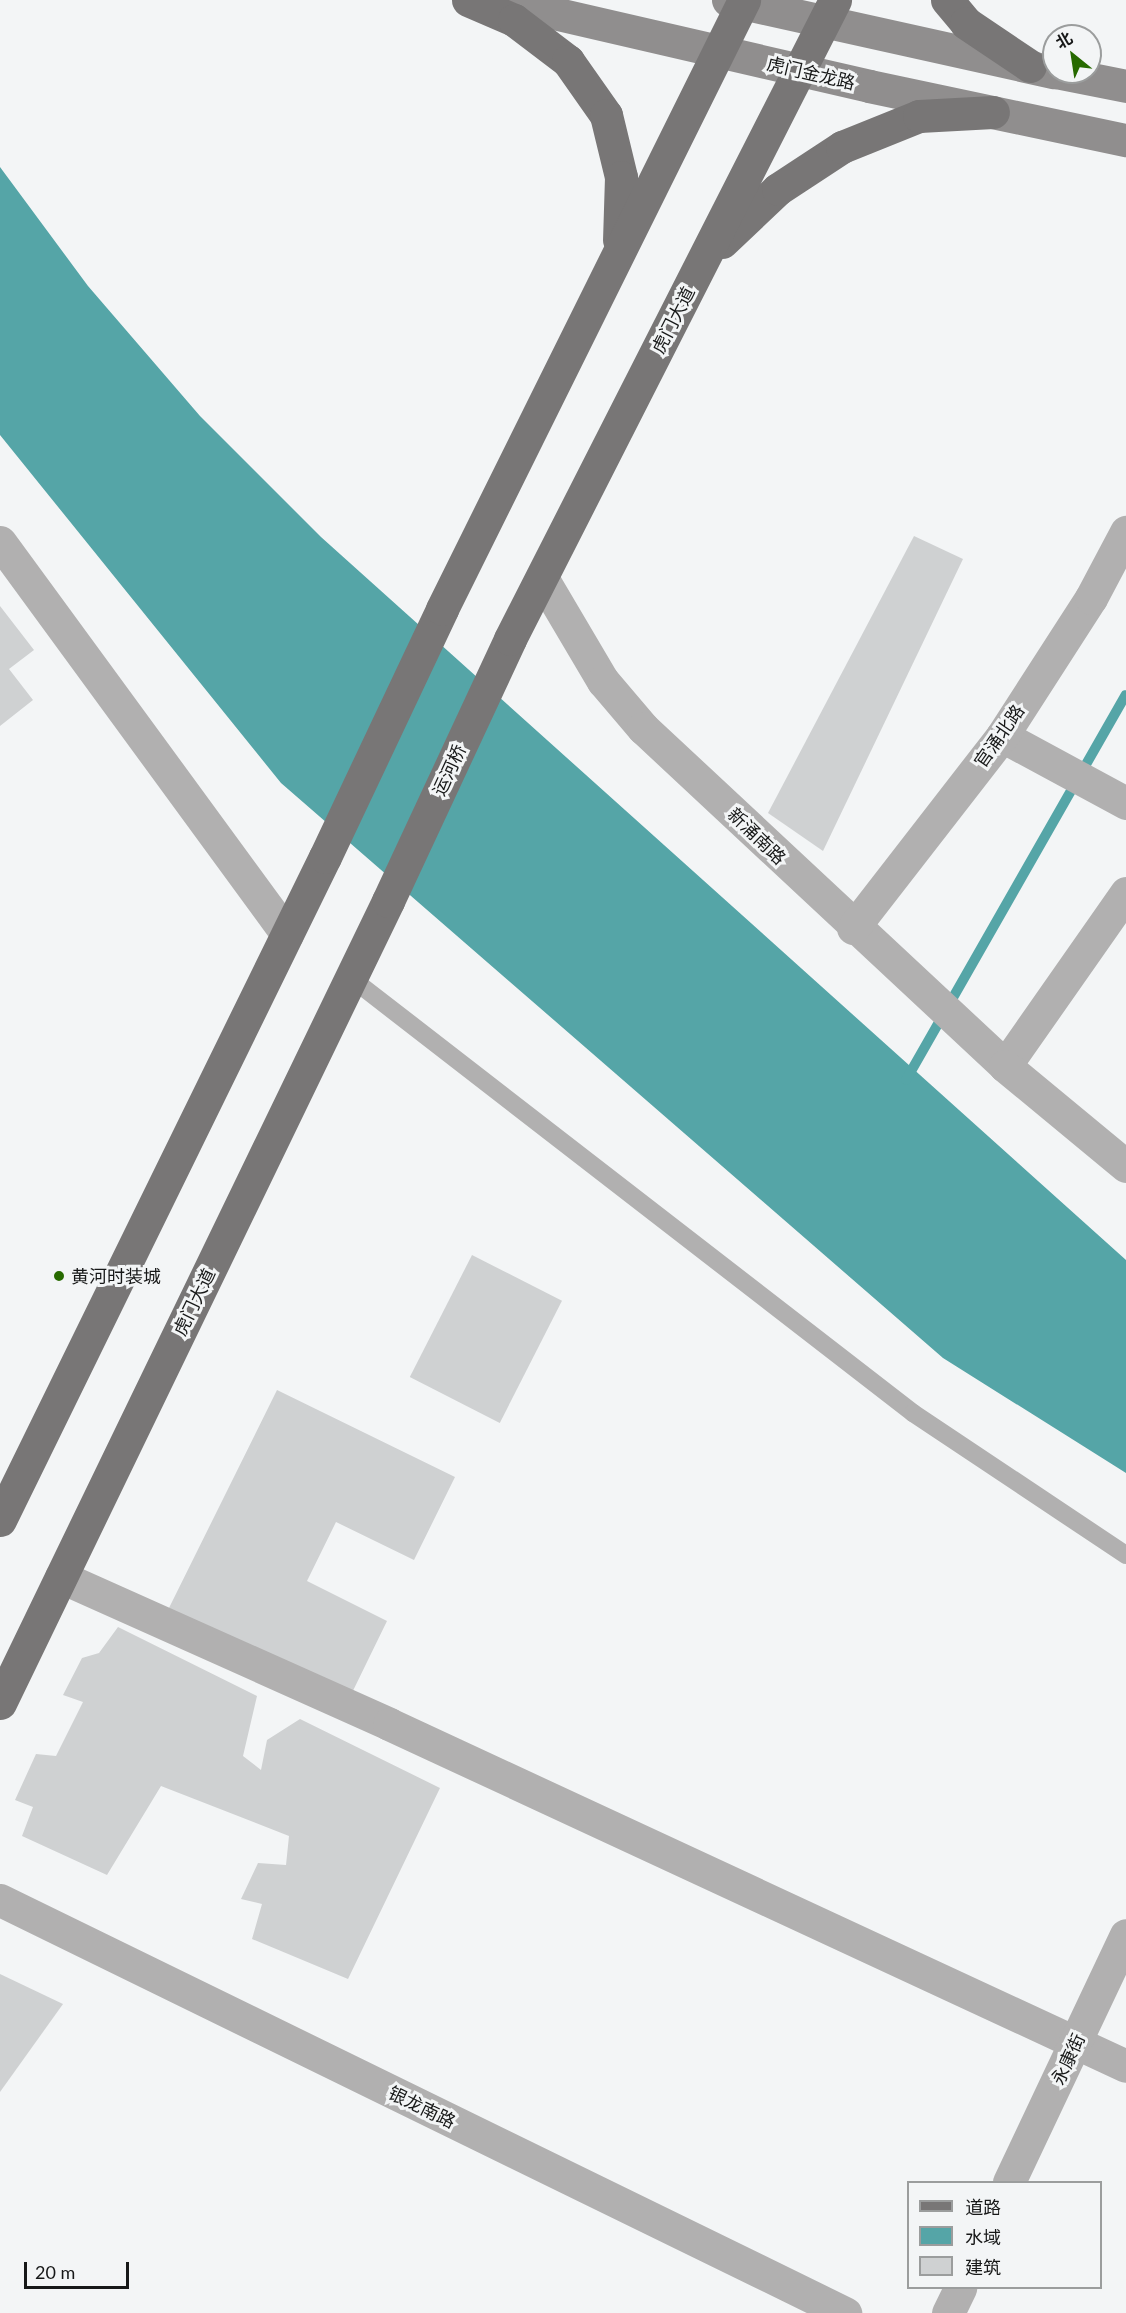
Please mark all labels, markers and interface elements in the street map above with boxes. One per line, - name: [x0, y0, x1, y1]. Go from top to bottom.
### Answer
- north arrow: [1042, 24, 1102, 84]
- text: 北: [1052, 27, 1075, 52]
- street label: 虎门金龙路: [765, 52, 857, 94]
- street label: 虎门大道: [647, 283, 699, 357]
- street label: 官涌北路: [970, 700, 1028, 772]
- street label: 运河桥: [428, 741, 470, 799]
- street label: 新涌南路: [724, 803, 790, 869]
- place label: 黄河时装城: [71, 1265, 161, 1287]
- street label: 虎门大道: [169, 1265, 219, 1339]
- marker: 黄河时装城: [52, 1269, 66, 1283]
- street label: 永康街: [1047, 2030, 1089, 2088]
- street label: 银龙南路: [385, 2082, 459, 2132]
- legend: [907, 2181, 1102, 2289]
- text: 道路: [965, 2196, 1001, 2218]
- text: 水域: [965, 2226, 1001, 2248]
- scale bar: [27, 2250, 132, 2288]
- text: 建筑: [965, 2256, 1001, 2278]
- text: 20 m: [35, 2261, 75, 2283]

